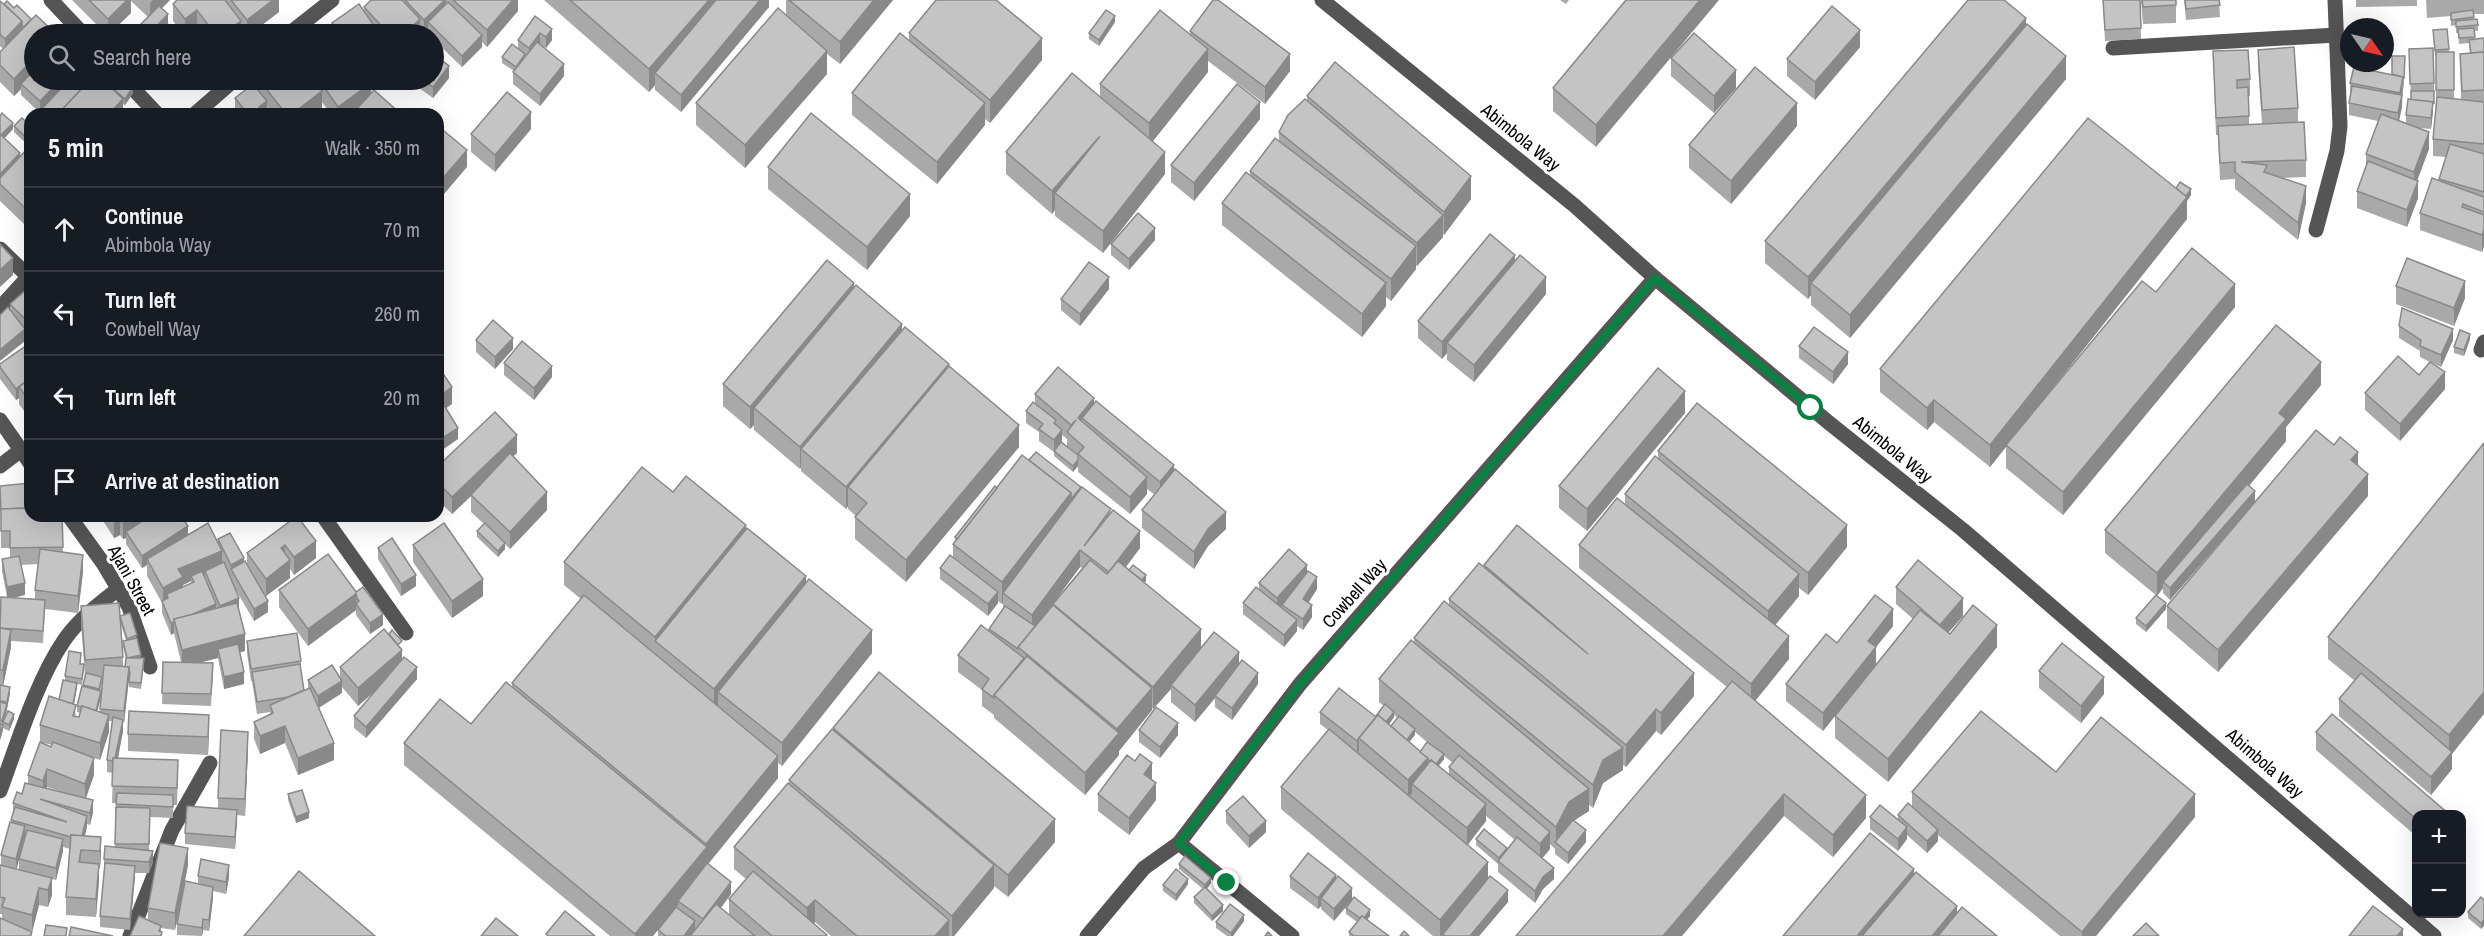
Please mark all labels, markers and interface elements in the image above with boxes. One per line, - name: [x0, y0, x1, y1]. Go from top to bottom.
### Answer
- north arrow: [2340, 18, 2394, 72]
- search box: [24, 24, 444, 90]
- icon: search: [45, 41, 78, 74]
- text: Search here: [93, 42, 191, 72]
- street label: Abimbola Way: [1475, 97, 1566, 177]
- text: 5 min: [48, 130, 104, 165]
- text: Walk · 350 m: [325, 134, 420, 161]
- text: Continue: [105, 201, 183, 231]
- icon: ahead: [48, 213, 81, 246]
- text: 70 m: [384, 216, 420, 243]
- text: Abimbola Way: [105, 231, 211, 258]
- text: Turn left: [105, 285, 176, 315]
- icon: left: [48, 297, 81, 330]
- text: 260 m: [374, 300, 420, 327]
- text: Cowbell Way: [105, 315, 200, 342]
- icon: left: [48, 381, 81, 414]
- text: Turn left: [105, 382, 176, 412]
- text: 20 m: [384, 384, 420, 411]
- route start: [1797, 394, 1823, 420]
- street label: Abimbola Way: [1847, 409, 1938, 489]
- icon: arrive: [48, 465, 81, 498]
- text: Arrive at destination: [105, 466, 279, 496]
- street label: Ajani Street: [102, 539, 162, 620]
- street label: Cowbell Way: [1316, 552, 1392, 633]
- street label: Abimbola Way: [2220, 722, 2310, 804]
- map controls: [2412, 810, 2466, 918]
- button: +: [2412, 810, 2466, 864]
- button: −: [2412, 864, 2466, 918]
- route end: [1213, 869, 1239, 895]

